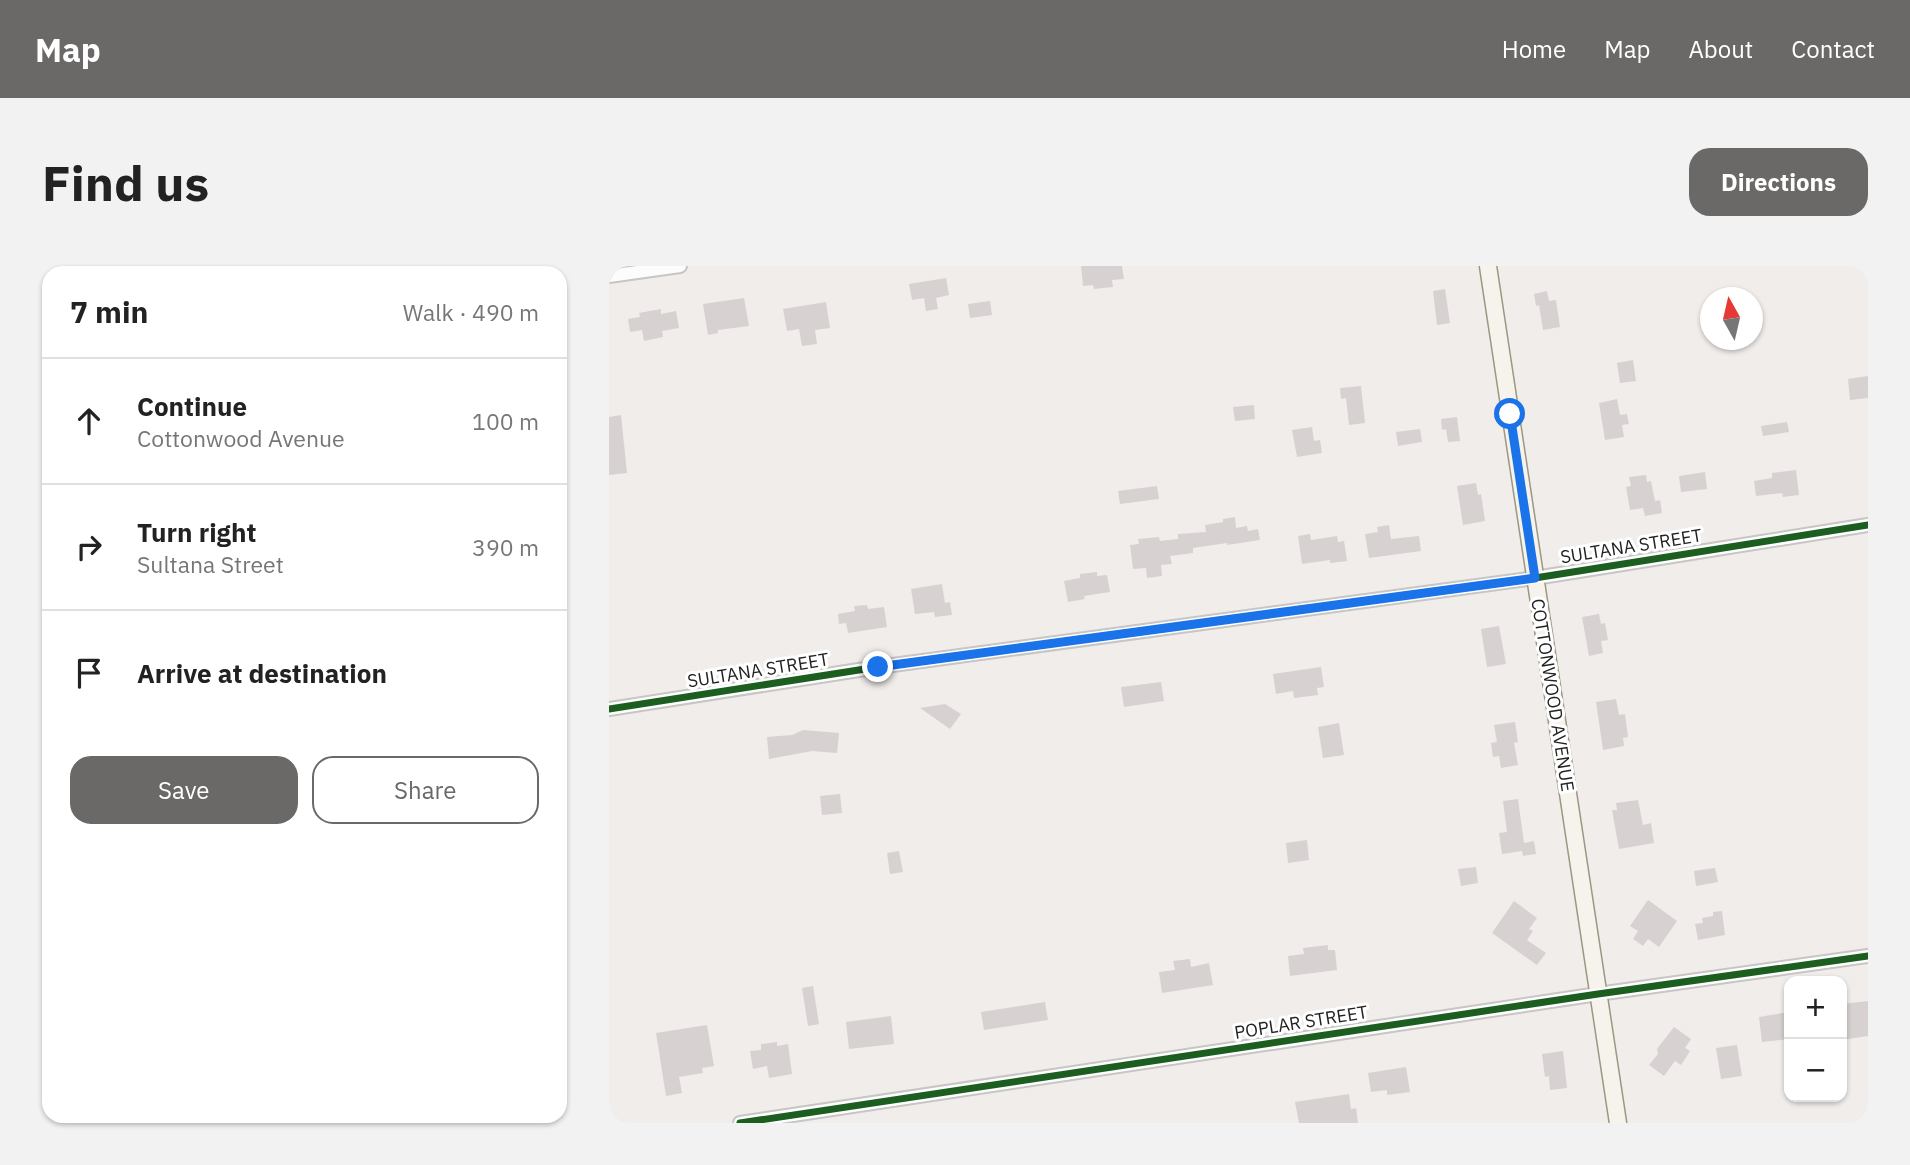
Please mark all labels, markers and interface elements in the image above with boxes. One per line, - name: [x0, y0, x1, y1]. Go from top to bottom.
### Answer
- text: Map: [35, 28, 101, 71]
- text: Home: [1502, 33, 1566, 65]
- text: Map: [1604, 33, 1650, 65]
- text: About: [1688, 33, 1753, 65]
- text: Contact: [1791, 33, 1875, 65]
- button: Directions: [1689, 148, 1868, 216]
- text: Find us: [42, 151, 209, 214]
- north arrow: [1700, 287, 1763, 350]
- text: 7 min: [70, 292, 148, 331]
- text: Walk · 490 m: [403, 297, 539, 327]
- text: Continue: [137, 389, 247, 423]
- route start: [1494, 398, 1525, 429]
- icon: ahead: [70, 402, 108, 440]
- text: 100 m: [472, 406, 539, 436]
- text: Cottonwood Avenue: [137, 423, 345, 453]
- text: Turn right: [137, 515, 256, 549]
- street label: SULTANA STREET: [1559, 523, 1703, 569]
- icon: right: [70, 528, 108, 566]
- text: 390 m: [472, 532, 539, 562]
- text: Sultana Street: [137, 549, 284, 579]
- street label: COTTONWOOD AVENUE: [1526, 597, 1580, 793]
- street label: SULTANA STREET: [686, 647, 830, 693]
- route end: [862, 651, 893, 682]
- icon: arrive: [70, 654, 108, 692]
- text: Arrive at destination: [137, 656, 387, 690]
- button: Save: [70, 756, 298, 824]
- button: Share: [312, 756, 539, 824]
- map controls: [1784, 976, 1847, 1102]
- button: +: [1784, 976, 1847, 1039]
- street label: POPLAR STREET: [1233, 1000, 1369, 1044]
- button: −: [1784, 1039, 1847, 1102]

